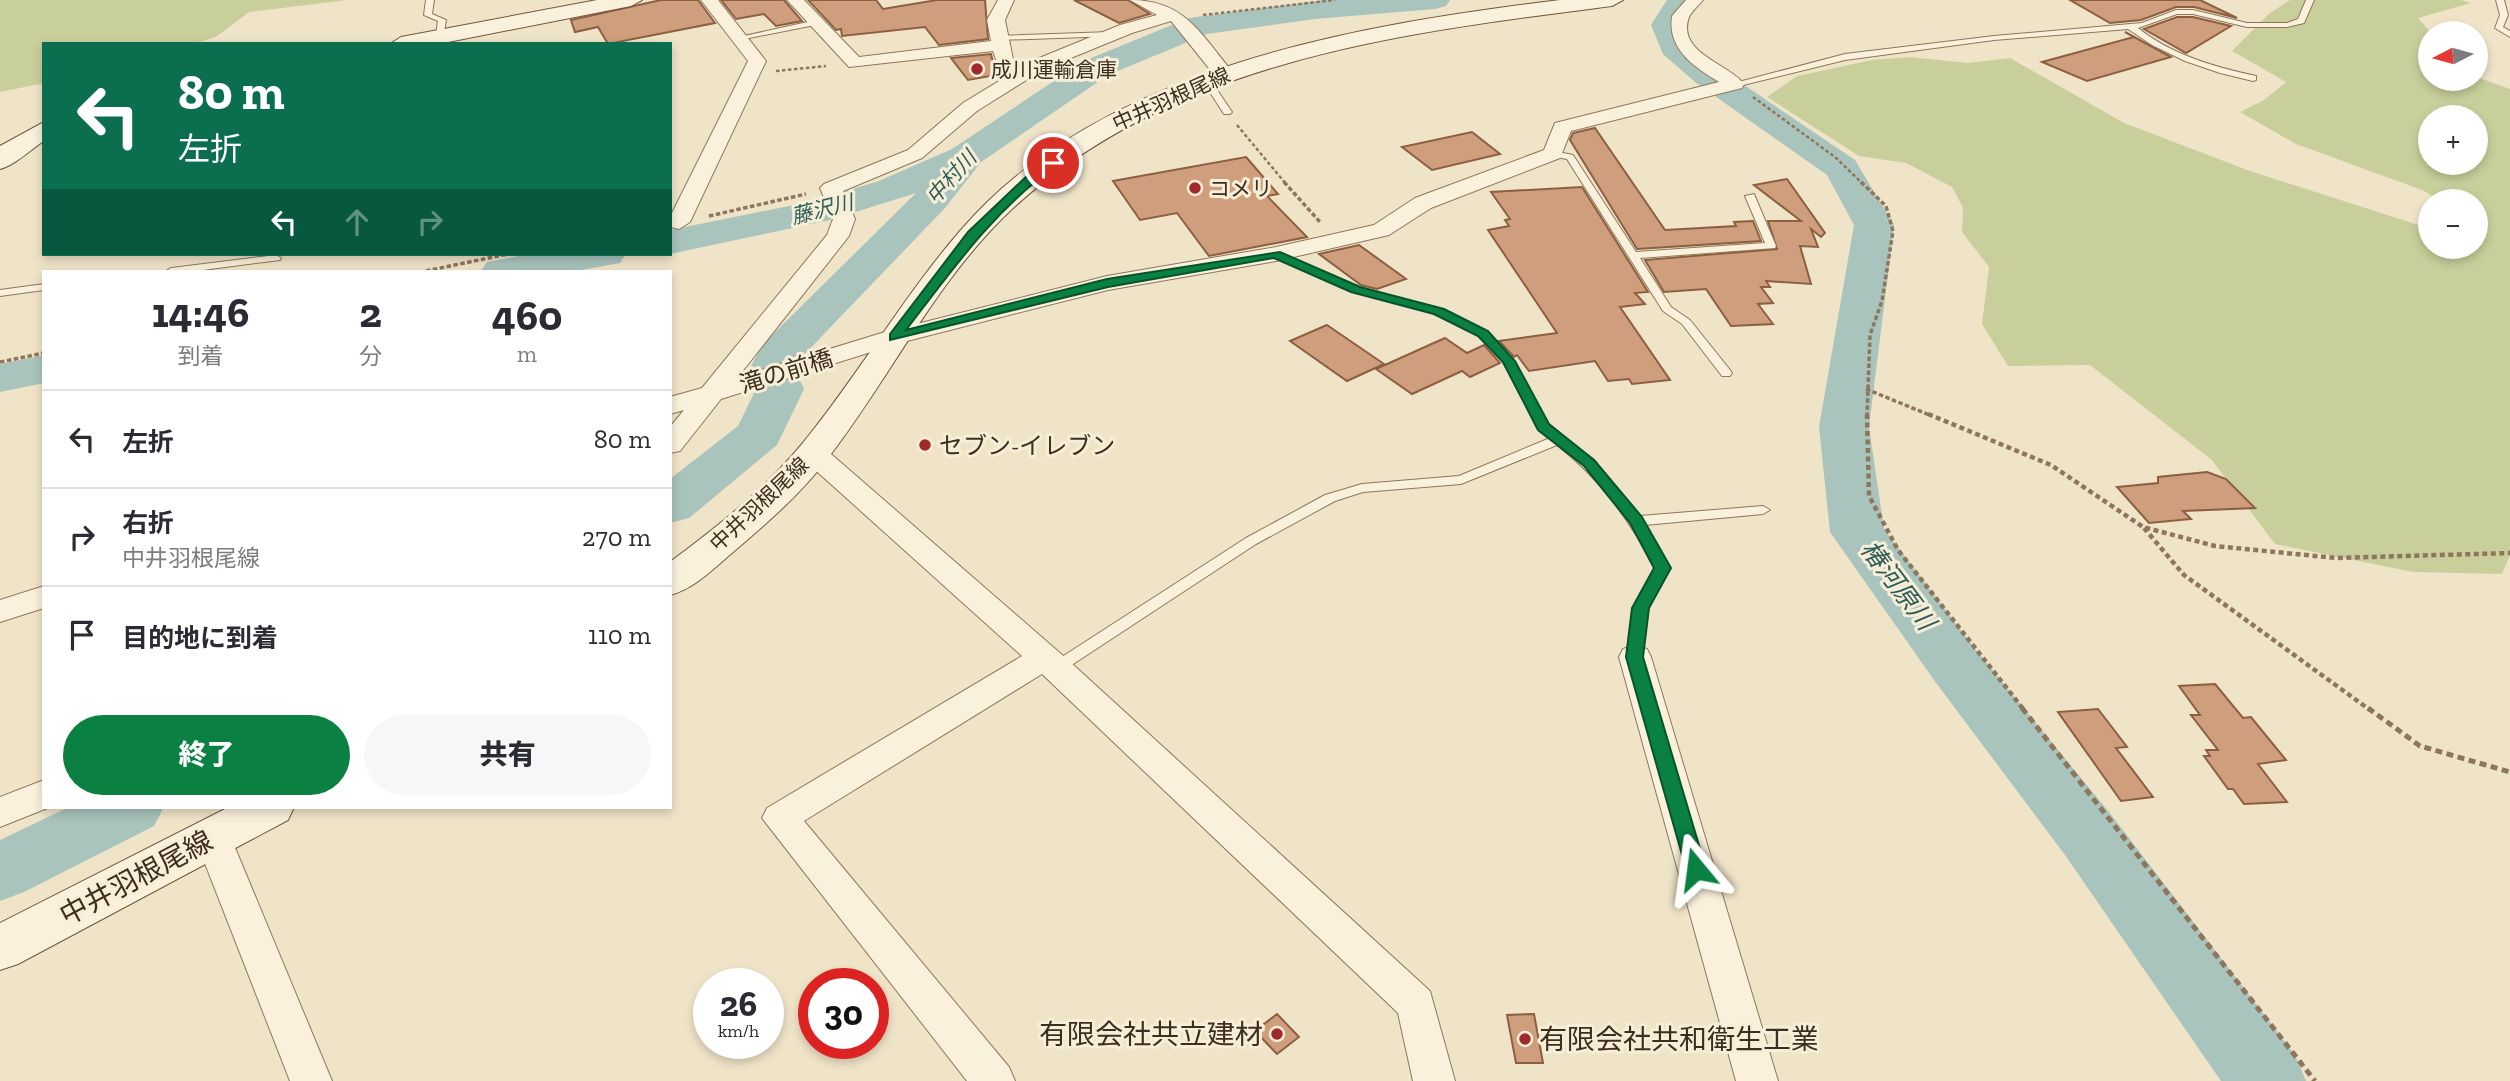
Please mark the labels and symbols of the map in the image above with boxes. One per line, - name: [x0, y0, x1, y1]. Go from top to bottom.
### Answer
- north arrow: [2418, 21, 2488, 91]
- place label: 成川運輸倉庫: [991, 57, 1117, 82]
- marker: 成川運輸倉庫: [969, 61, 985, 77]
- street label: 中井羽根尾線: [1108, 62, 1234, 136]
- pin: [1023, 133, 1083, 193]
- water label: 中村川: [921, 144, 983, 209]
- place label: コメリ: [1209, 176, 1272, 201]
- marker: コメリ: [1187, 180, 1203, 196]
- water label: 藤沢川: [788, 189, 858, 229]
- street label: 滝の前橋: [736, 343, 836, 399]
- place label: セブン-イレブン: [939, 431, 1115, 460]
- marker: セブン-イレブン: [917, 437, 933, 453]
- street label: 中井羽根尾線: [704, 452, 814, 556]
- water label: 椿河原川: [1854, 534, 1944, 639]
- street label: 中井羽根尾線: [54, 824, 218, 932]
- position arrow: [1659, 832, 1733, 906]
- speed limit sign: 30: [798, 968, 889, 1059]
- place label: 有限会社共立建材: [1039, 1018, 1263, 1051]
- place label: 有限会社共和衛生工業: [1539, 1023, 1819, 1056]
- marker: 有限会社共立建材: [1269, 1026, 1285, 1042]
- marker: 有限会社共和衛生工業: [1517, 1031, 1533, 1047]

